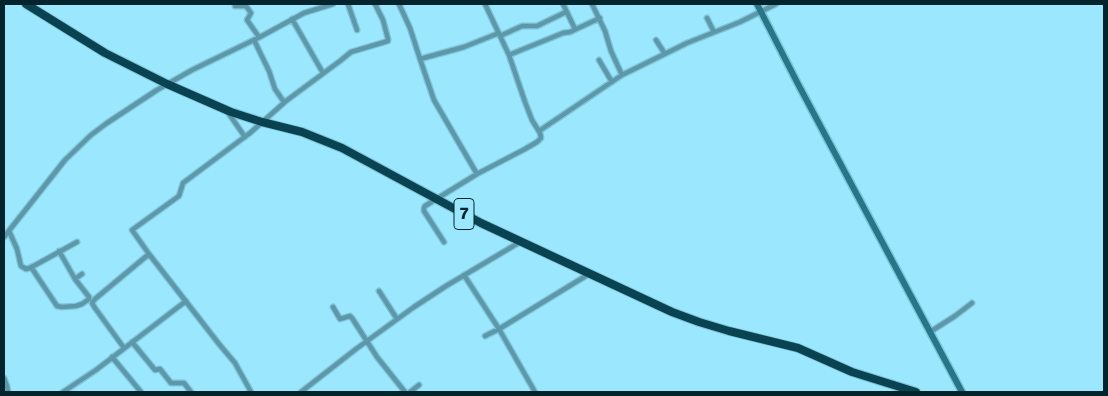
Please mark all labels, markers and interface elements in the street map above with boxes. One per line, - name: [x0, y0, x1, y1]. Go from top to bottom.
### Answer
- road number: 7: [454, 198, 474, 230]

